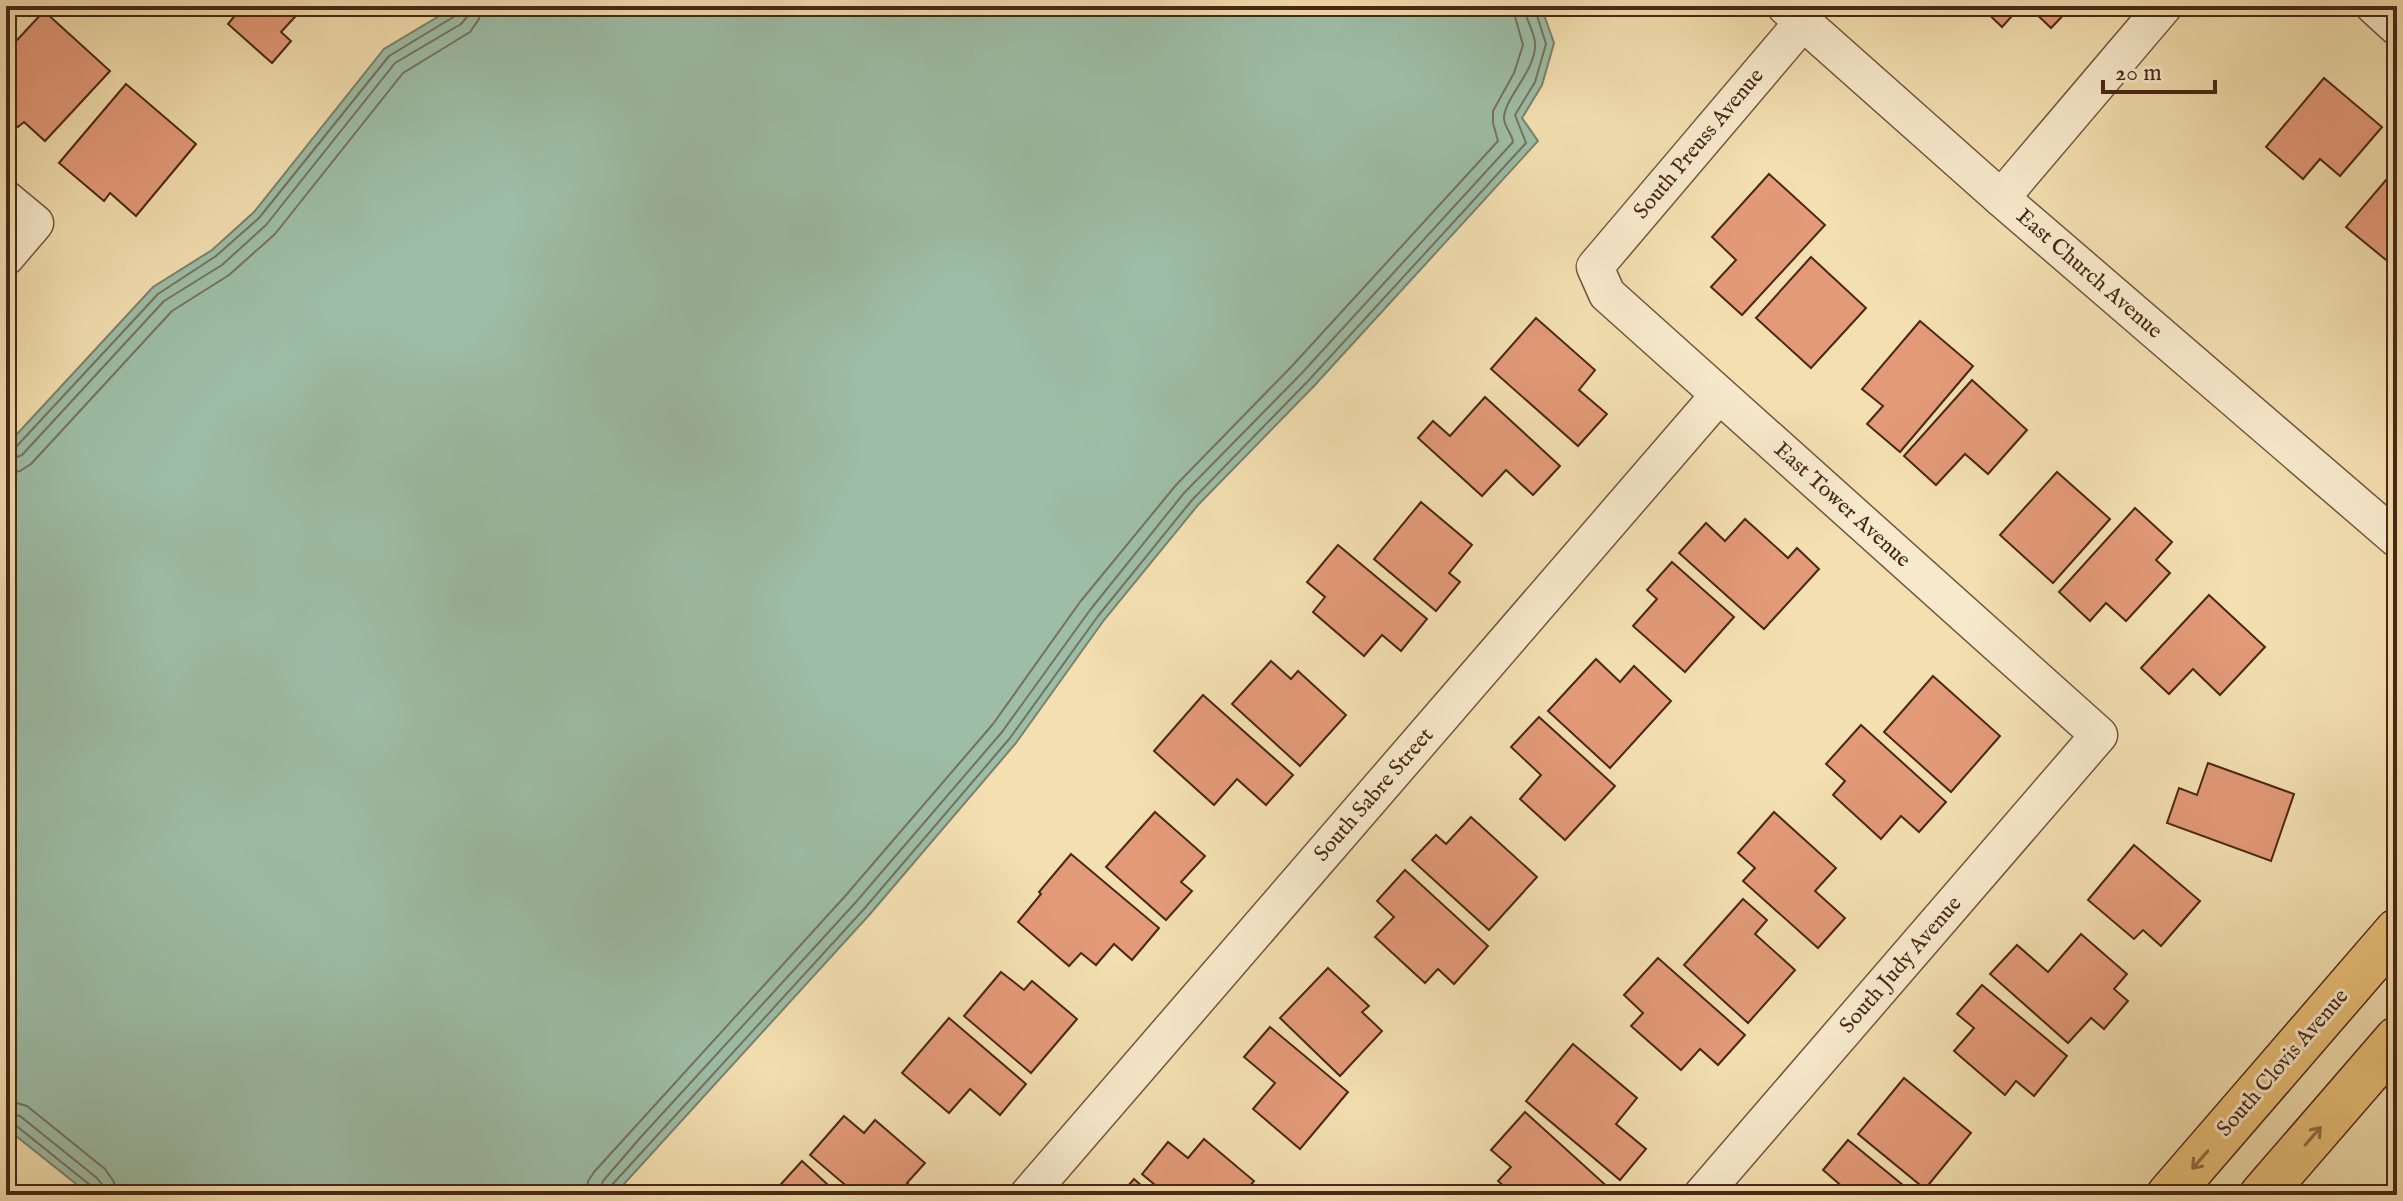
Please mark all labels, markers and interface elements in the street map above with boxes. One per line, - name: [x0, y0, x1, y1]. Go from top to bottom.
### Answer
- scale bar: [2103, 44, 2215, 94]
- text: 20 m: [2115, 58, 2162, 89]
- street label: South Preuss Avenue: [1628, 63, 1770, 225]
- street label: East Church Avenue: [2010, 203, 2168, 345]
- street label: East Tower Avenue: [1768, 436, 1916, 574]
- street label: South Sabre Street: [1308, 722, 1440, 868]
- street label: South Judy Avenue: [1834, 891, 1968, 1039]
- street label: South Clovis Avenue: [2211, 983, 2355, 1143]
- one-way arrow: [2304, 1127, 2322, 1147]
- one-way arrow: [2191, 1149, 2209, 1169]

